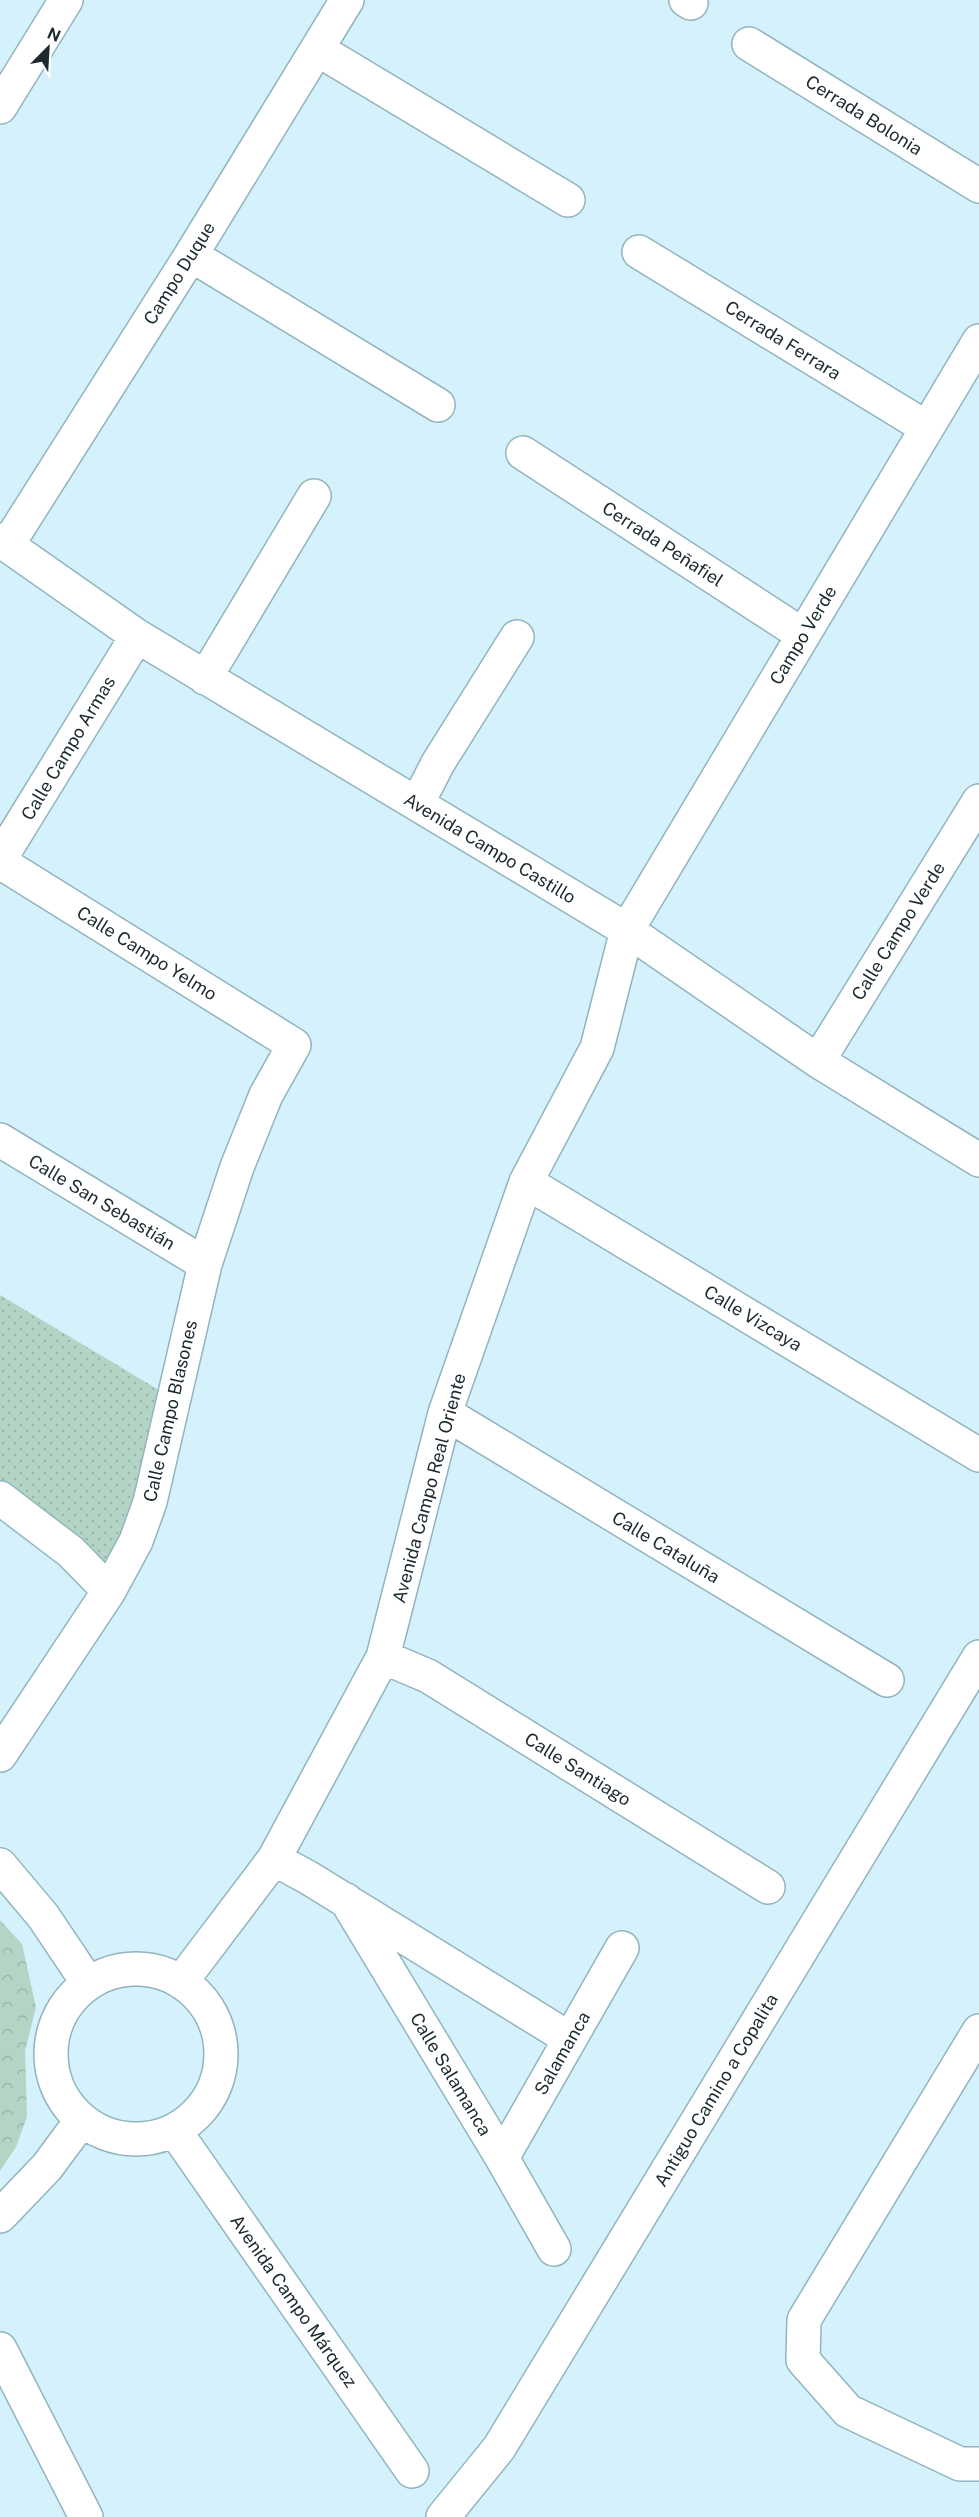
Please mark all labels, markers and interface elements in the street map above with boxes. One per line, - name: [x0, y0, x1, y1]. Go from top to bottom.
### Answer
- north arrow: [18, 18, 78, 78]
- text: N: [44, 24, 63, 46]
- street label: Cerrada Bolonia: [802, 71, 926, 159]
- street label: Campo Duque: [139, 218, 219, 328]
- street label: Cerrada Ferrara: [721, 296, 845, 384]
- street label: Cerrada Peñafiel: [599, 497, 727, 591]
- street label: Campo Verde: [765, 582, 841, 688]
- street label: Calle Campo Armas: [17, 672, 119, 824]
- street label: Avenida Campo Castillo: [400, 788, 580, 908]
- street label: Calle Campo Verde: [847, 858, 949, 1004]
- street label: Calle Campo Yelmo: [73, 901, 221, 1005]
- street label: Calle San Sebastián: [25, 1150, 179, 1254]
- street label: Calle Vizcaya: [700, 1281, 806, 1355]
- street label: Calle Campo Blasones: [139, 1318, 201, 1504]
- street label: Avenida Campo Real Oriente: [388, 1371, 470, 1605]
- street label: Calle Cataluña: [608, 1507, 724, 1587]
- street label: Calle Santiago: [521, 1728, 635, 1810]
- street label: Antiguo Camino a Copalita: [650, 1990, 782, 2190]
- street label: Salamanca: [530, 2008, 594, 2098]
- street label: Calle Salamanca: [406, 2009, 496, 2139]
- street label: Avenida Campo Márquez: [226, 2211, 362, 2391]

